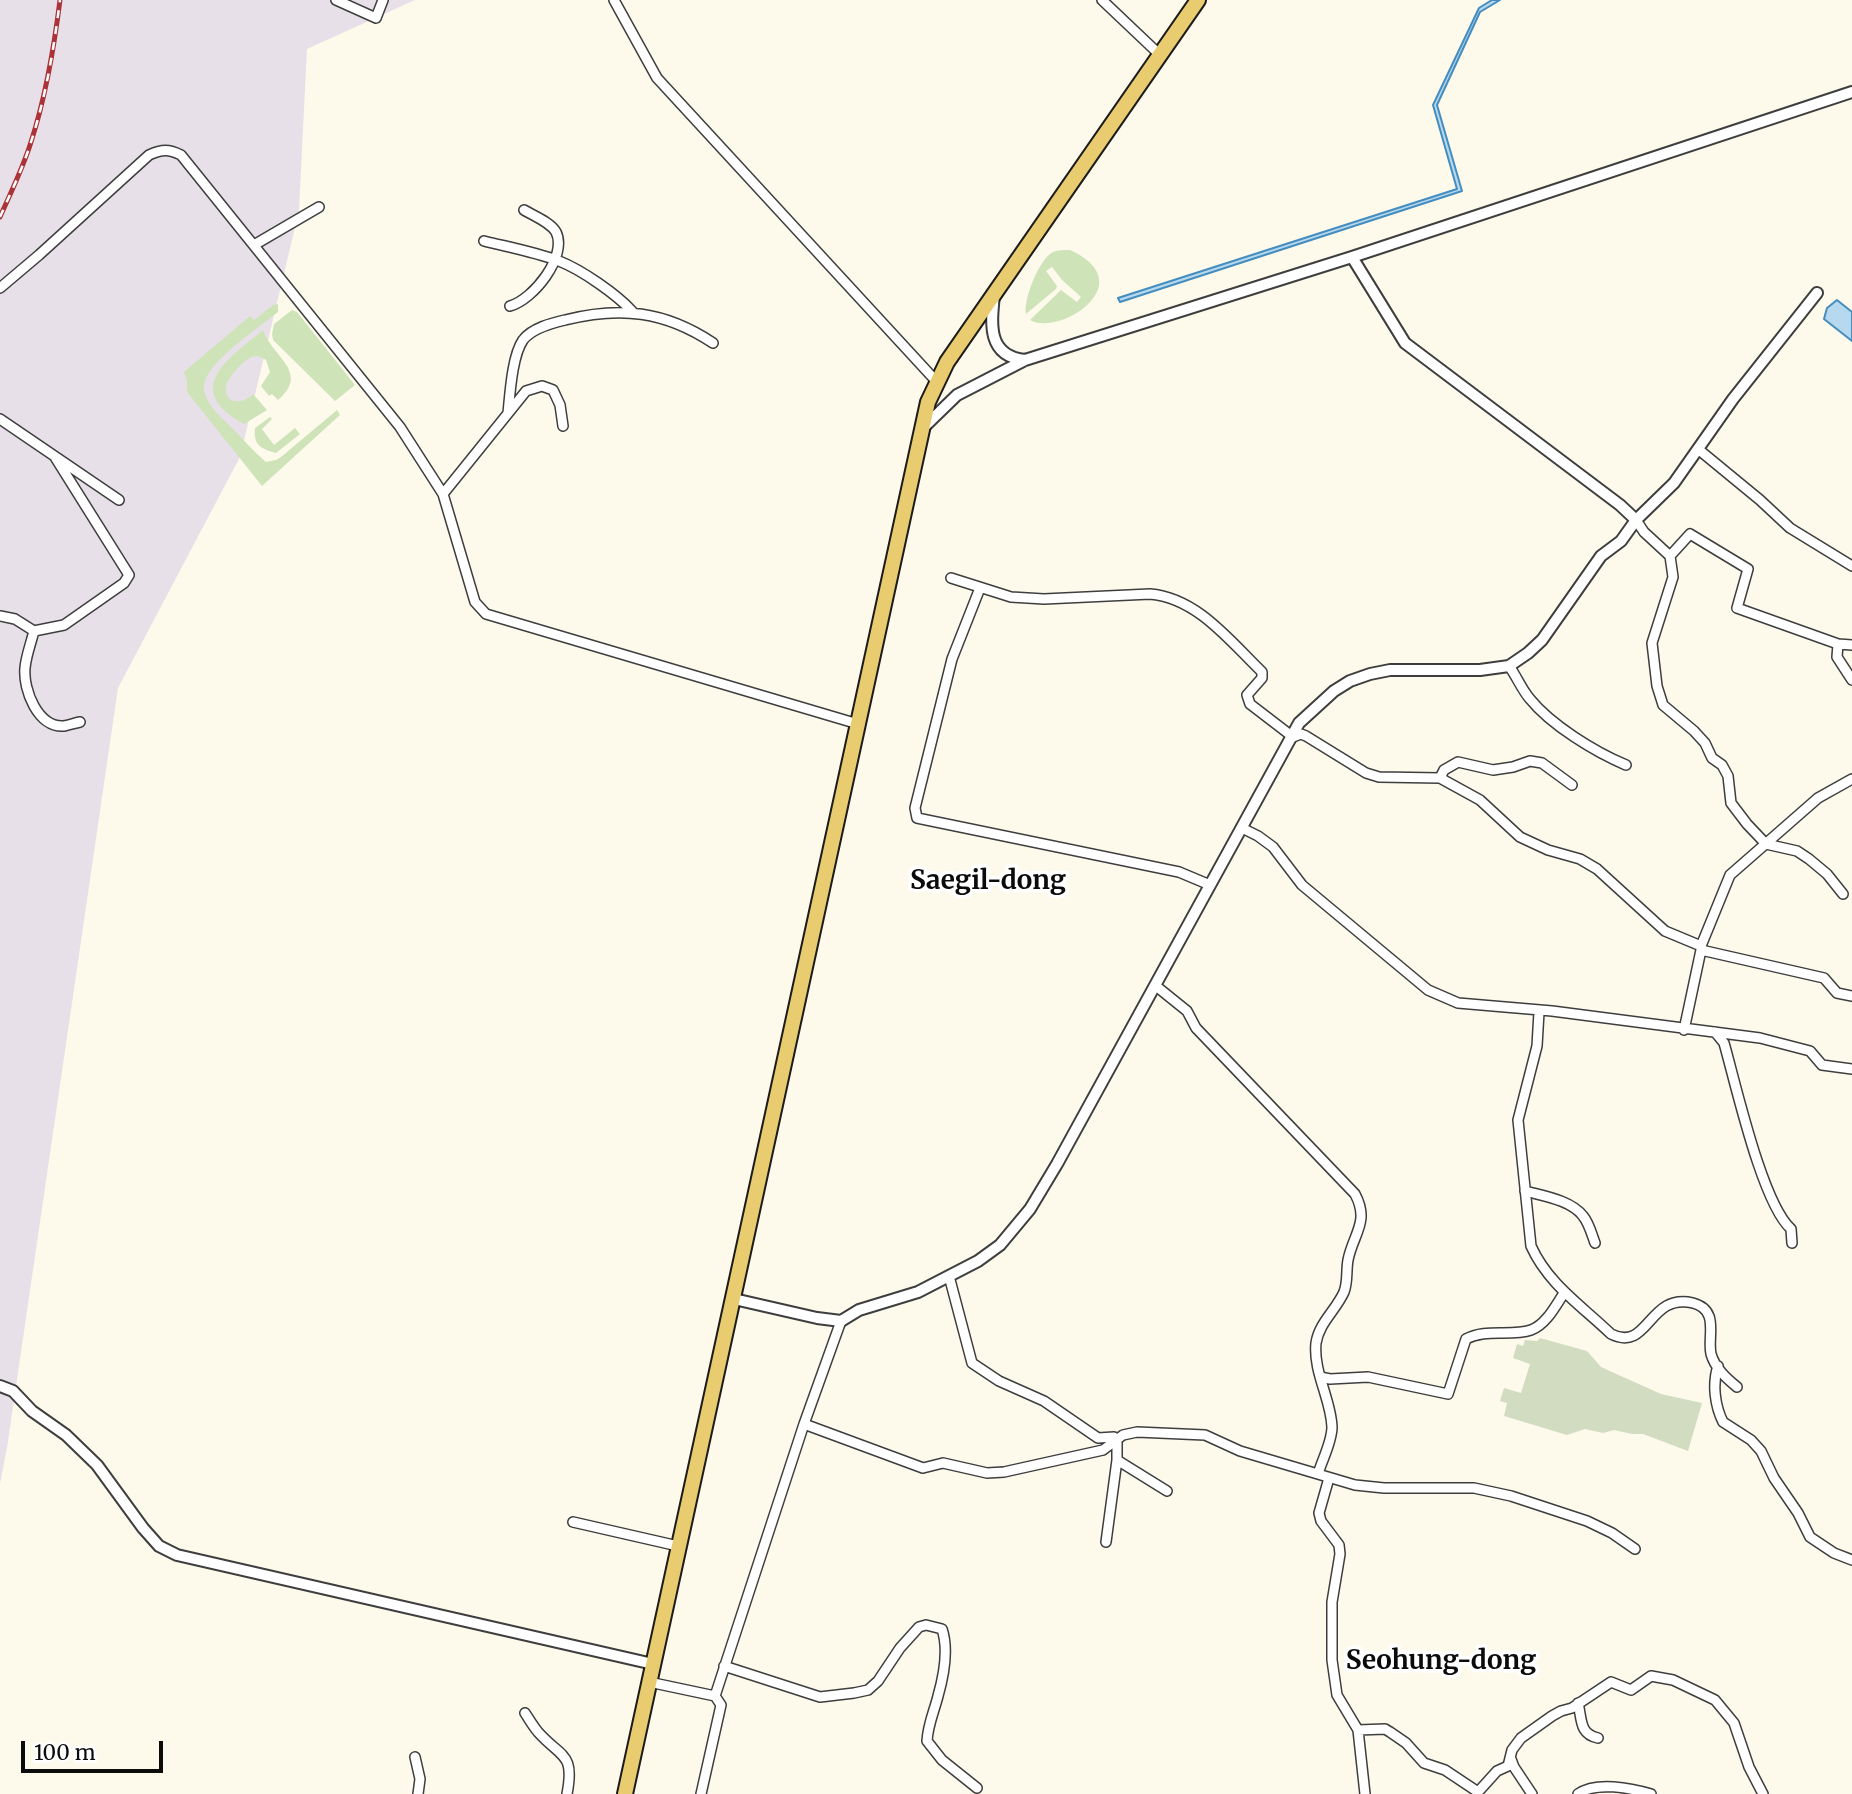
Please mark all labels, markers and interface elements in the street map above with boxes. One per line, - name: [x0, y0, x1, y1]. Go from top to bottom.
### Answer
- district label: Saegil-dong: [910, 866, 1066, 898]
- district label: Seohung-dong: [1346, 1646, 1536, 1678]
- scale bar: [24, 1728, 166, 1772]
- text: 100 m: [34, 1739, 96, 1766]

